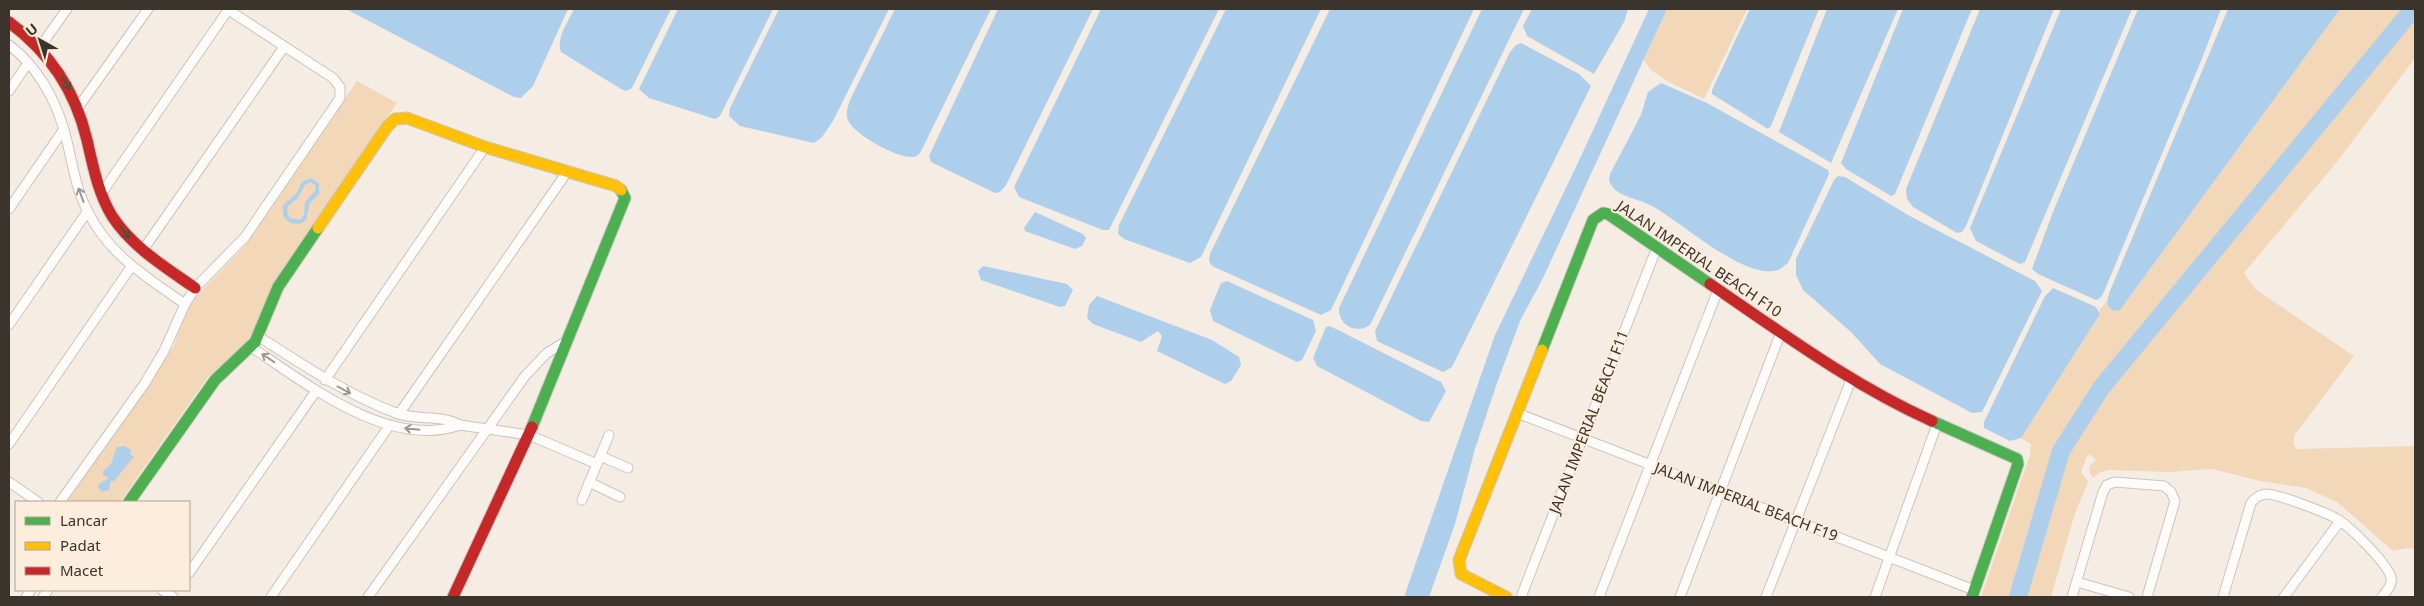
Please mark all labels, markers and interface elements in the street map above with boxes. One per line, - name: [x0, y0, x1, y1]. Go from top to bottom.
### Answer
- north arrow: [15, 15, 65, 65]
- text: U: [21, 19, 42, 40]
- one-way arrow: [61, 75, 71, 89]
- one-way arrow: [76, 188, 85, 203]
- street label: JALAN IMPERIAL BEACH F10: [1611, 194, 1786, 321]
- one-way arrow: [120, 225, 130, 239]
- street label: JALAN IMPERIAL BEACH F11: [1543, 327, 1632, 518]
- one-way arrow: [261, 353, 275, 363]
- one-way arrow: [336, 386, 351, 395]
- one-way arrow: [404, 424, 420, 433]
- street label: JALAN IMPERIAL BEACH F19: [1650, 456, 1841, 545]
- legend: [15, 501, 190, 591]
- text: Lancar: [60, 510, 107, 530]
- text: Padat: [60, 535, 101, 555]
- text: Macet: [60, 560, 104, 580]

